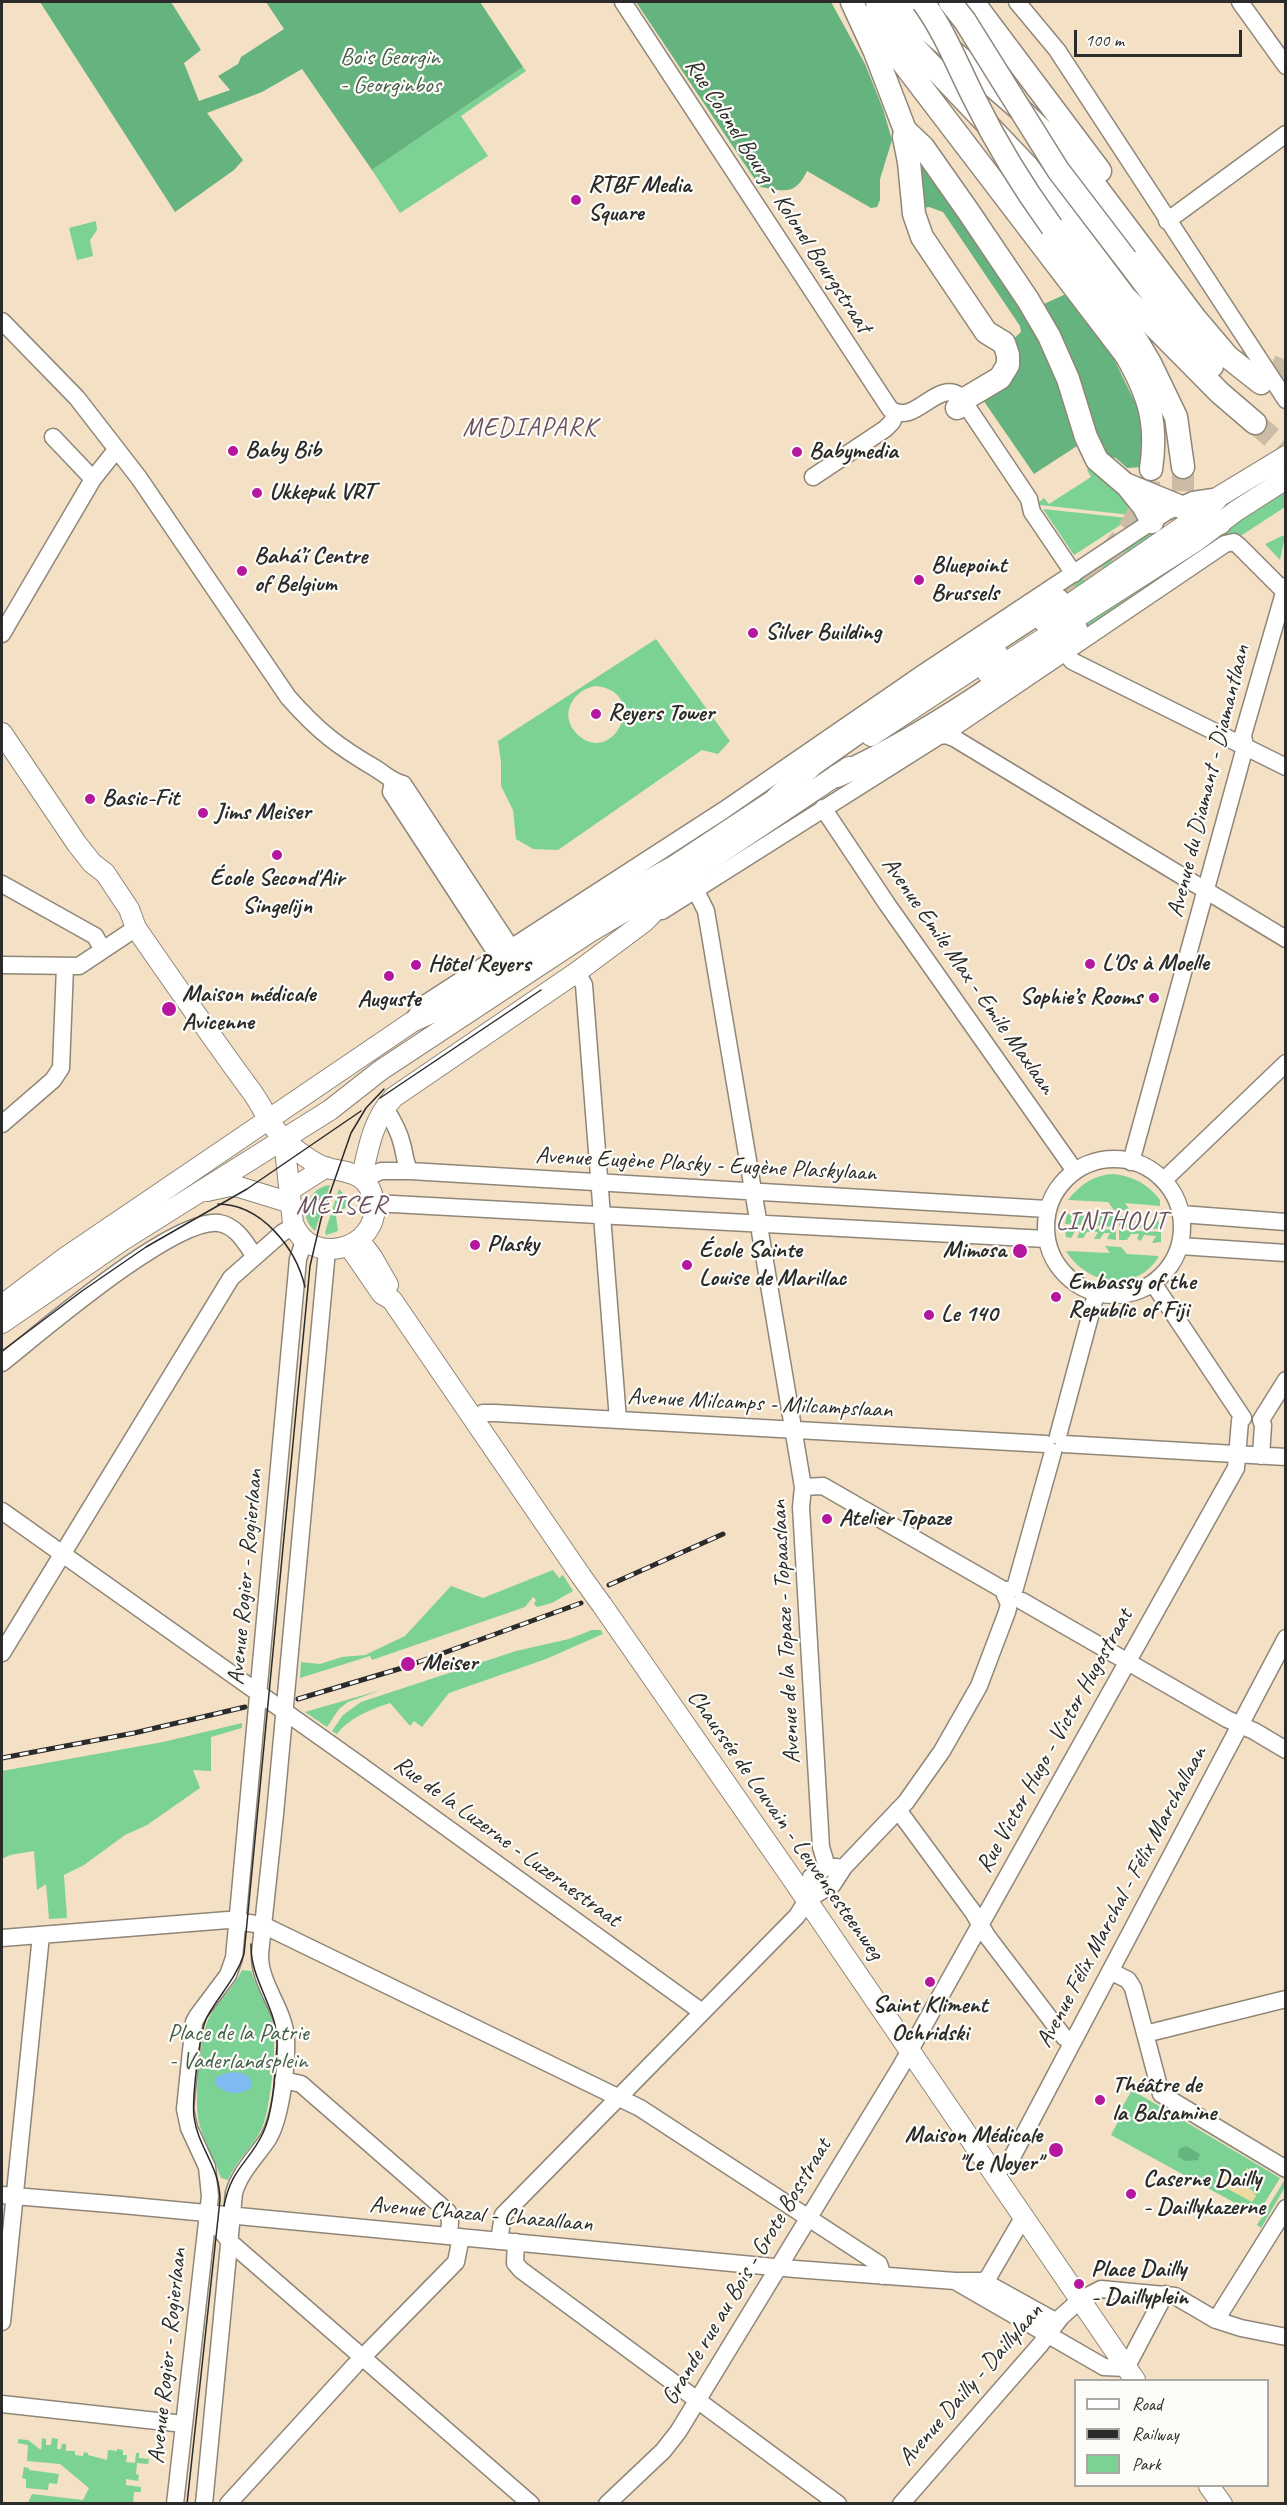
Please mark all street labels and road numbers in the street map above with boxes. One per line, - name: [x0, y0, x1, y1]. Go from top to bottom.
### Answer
- street label: Rue Colonel Bourg - Kolonel Bourgstraat: [678, 53, 878, 339]
- street label: Avenue du Diamant - Diamantlaan: [1161, 642, 1257, 920]
- street label: Avenue Emile Max - Emile Maxlaan: [875, 852, 1061, 1100]
- street label: Avenue Eugène Plasky - Eugène Plaskylaan: [535, 1142, 877, 1188]
- street label: Avenue Milcamps - Milcampslaan: [627, 1383, 893, 1425]
- street label: Avenue Rogier - Rogierlaan: [222, 1468, 270, 1686]
- street label: Avenue de la Topaze - Topaaslaan: [765, 1499, 807, 1765]
- street label: Rue Victor Hugo - Victor Hugostraat: [970, 1604, 1140, 1878]
- street label: Chaussée de Louvain - Leuvensesteenweg: [680, 1684, 890, 1966]
- street label: Avenue Félix Marchal - Félix Marchallaan: [1030, 1741, 1214, 2053]
- street label: Rue de la Luzerne - Luzernestraat: [388, 1750, 626, 1934]
- street label: Grande rue au Bois - Grote Bosstraat: [656, 2134, 838, 2410]
- street label: Avenue Chazal - Chazallaan: [368, 2191, 594, 2239]
- street label: Avenue Rogier - Rogierlaan: [142, 2247, 194, 2465]
- street label: Avenue Dailly - Daillylaan: [893, 2298, 1049, 2472]

